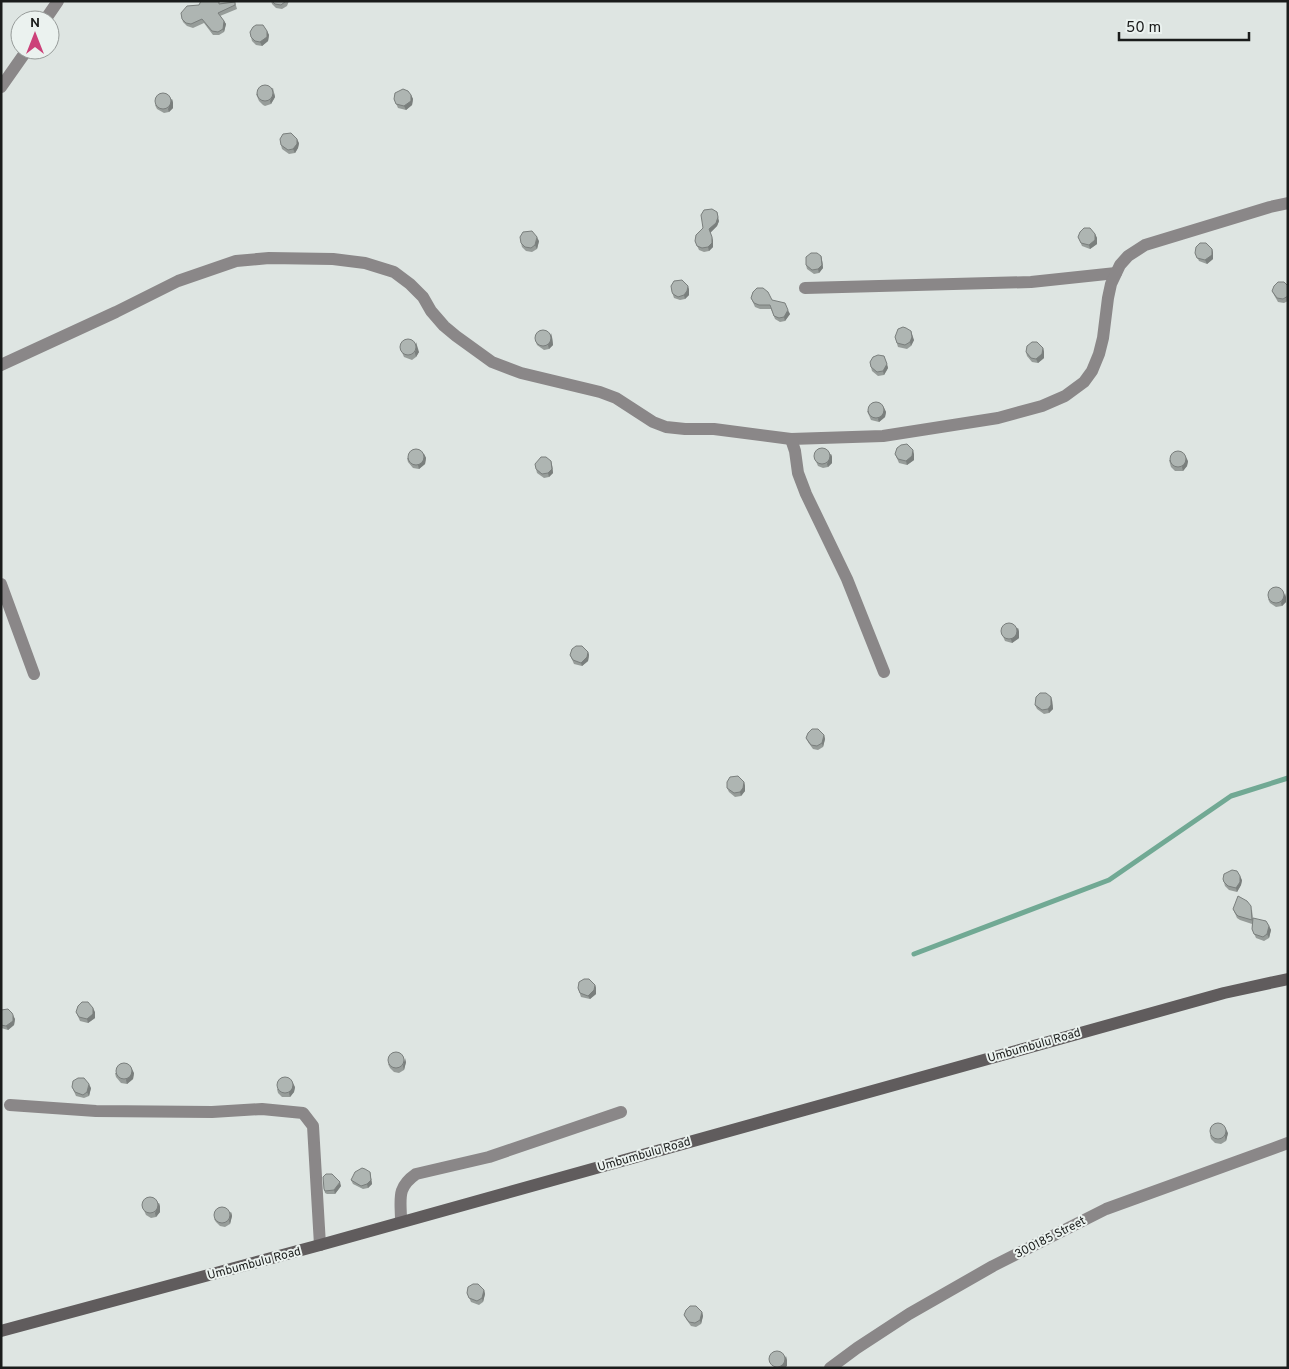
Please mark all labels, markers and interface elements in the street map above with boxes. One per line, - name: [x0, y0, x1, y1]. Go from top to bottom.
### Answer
- north arrow: [10, 10, 60, 60]
- scale bar: [1119, 10, 1249, 42]
- text: N: [30, 15, 40, 32]
- text: 50 m: [1126, 19, 1161, 38]
- street label: Umbumbulu Road: [986, 1025, 1083, 1067]
- street label: Umbumbulu Road: [596, 1134, 693, 1176]
- street label: 300185 Street: [1012, 1213, 1089, 1263]
- street label: Umbumbulu Road: [206, 1244, 303, 1284]

